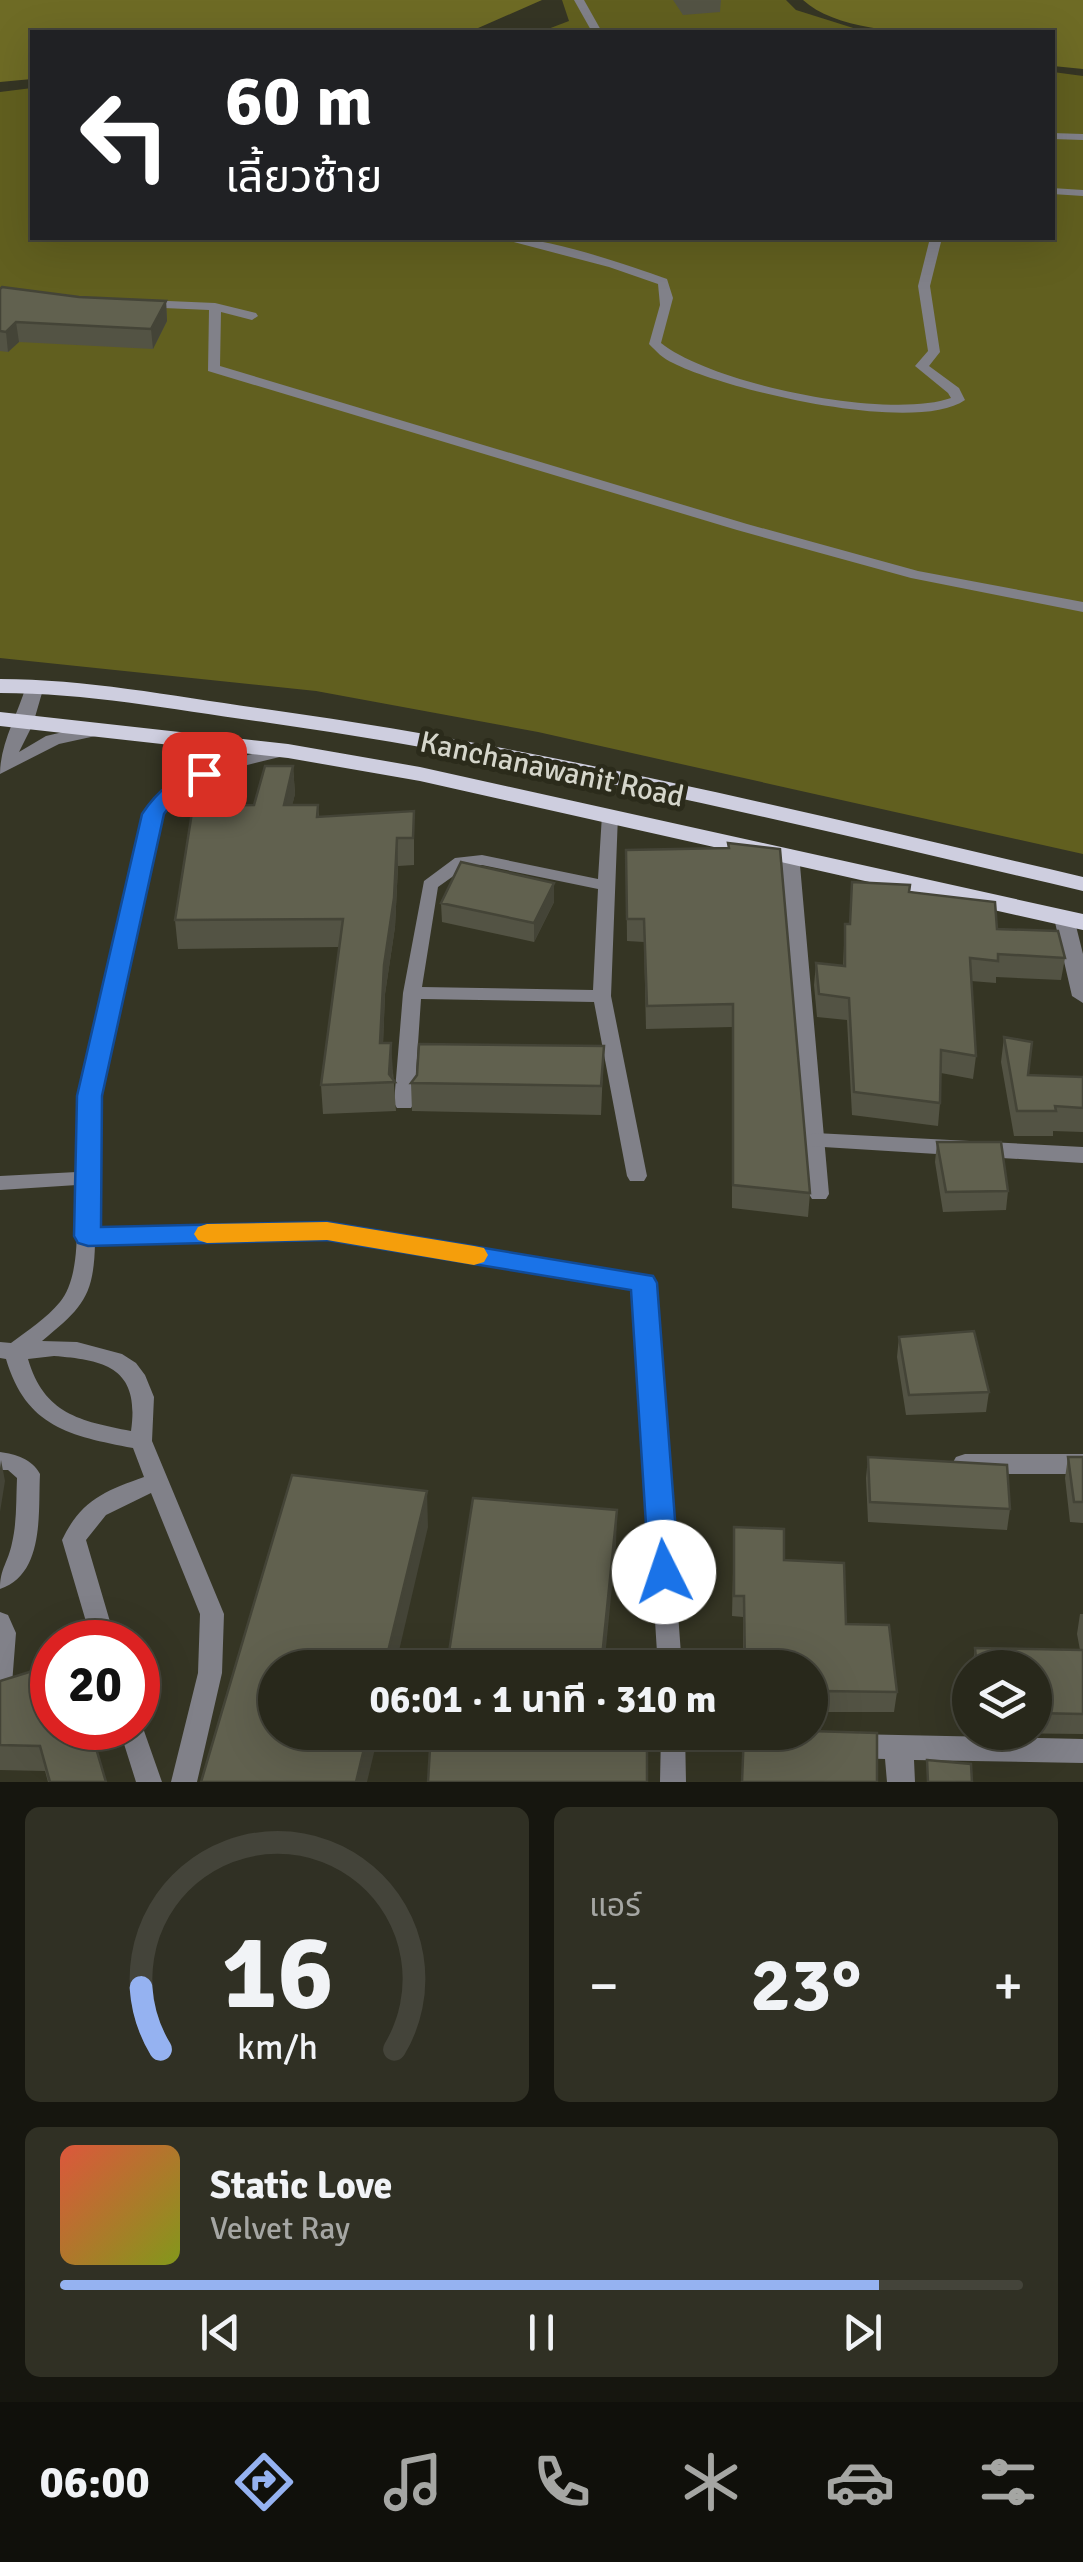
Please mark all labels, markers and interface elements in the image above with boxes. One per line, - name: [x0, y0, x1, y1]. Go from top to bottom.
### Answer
- text: 60 m: [225, 58, 373, 144]
- icon: left: [60, 70, 190, 200]
- text: เลี้ยวซ้าย: [225, 150, 382, 205]
- street label: Kanchanawanit Road: [417, 723, 687, 816]
- pin: [162, 732, 247, 817]
- icon: arrive: [177, 747, 232, 802]
- position arrow: [612, 1520, 716, 1624]
- speed limit sign: 20: [30, 1620, 160, 1750]
- map controls: [952, 1650, 1052, 1750]
- button: layers: [952, 1650, 1052, 1750]
- text: 06:01 · 1 นาที · 310 m: [370, 1676, 716, 1723]
- text: แอร์: [589, 1886, 641, 1925]
- text: 16: [221, 1909, 333, 2037]
- text: 23°: [751, 1939, 862, 2032]
- text: −: [589, 1952, 619, 2020]
- text: +: [993, 1952, 1023, 2020]
- text: km/h: [237, 2025, 317, 2069]
- text: Static Love: [210, 2162, 392, 2209]
- text: Velvet Ray: [210, 2209, 350, 2248]
- icon: previous: [193, 2305, 248, 2360]
- icon: pause: [514, 2305, 569, 2360]
- icon: next: [835, 2305, 890, 2360]
- icon: directions: [229, 2447, 299, 2517]
- icon: music: [378, 2447, 448, 2517]
- icon: phone: [527, 2447, 597, 2517]
- icon: climate: [676, 2447, 746, 2517]
- icon: car: [825, 2447, 895, 2517]
- icon: filters: [973, 2447, 1043, 2517]
- text: 06:00: [39, 2455, 150, 2510]

